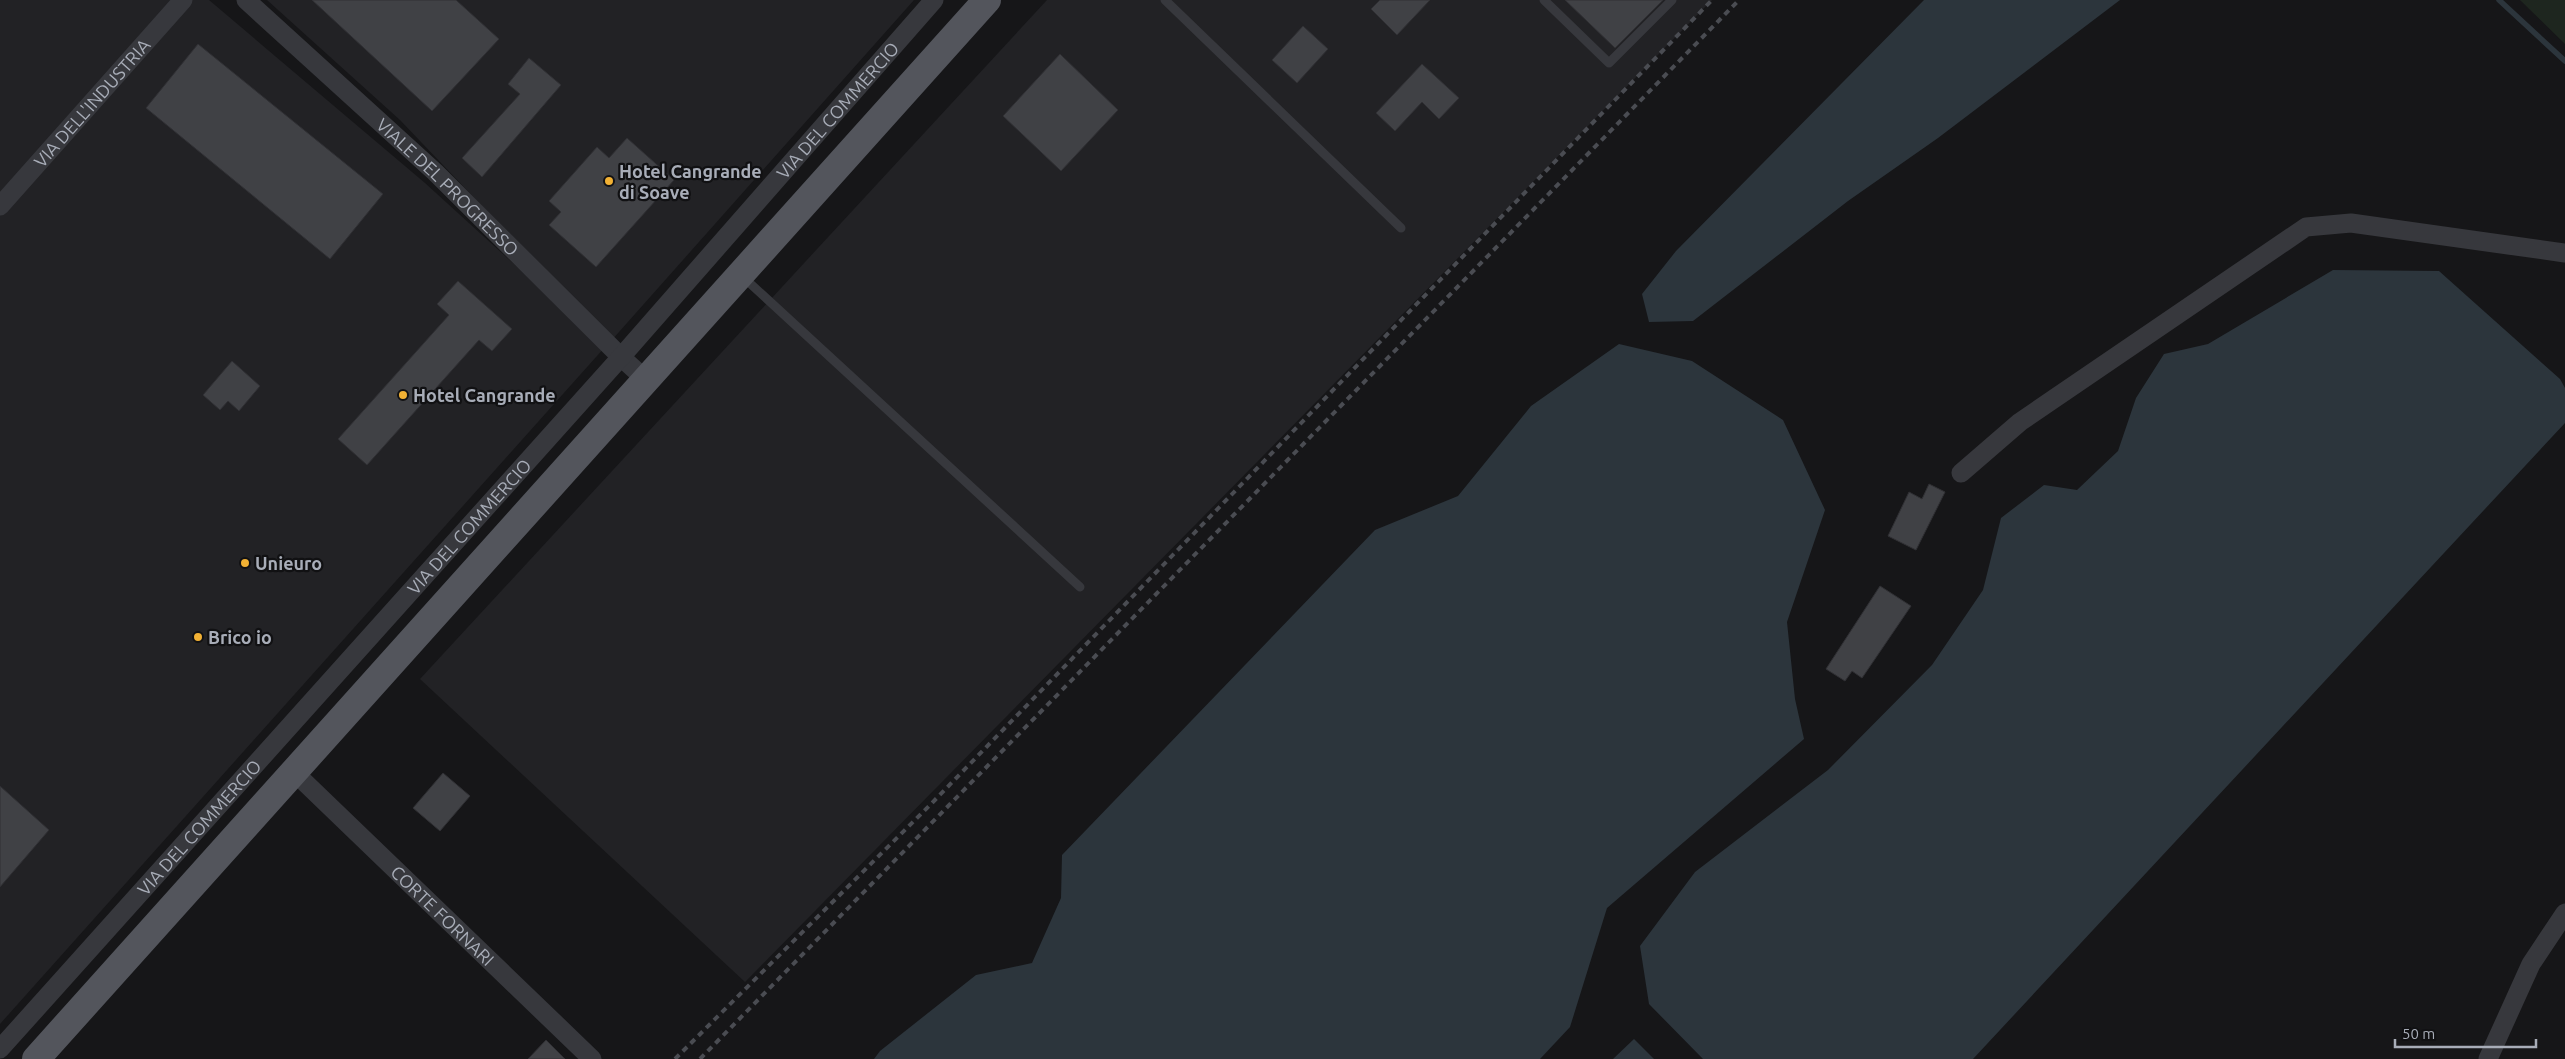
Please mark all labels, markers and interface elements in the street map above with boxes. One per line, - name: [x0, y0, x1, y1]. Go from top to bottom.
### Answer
- street label: VIA DELL'INDUSTRIA: [29, 34, 154, 171]
- street label: VIA DEL COMMERCIO: [772, 38, 903, 183]
- street label: VIALE DEL PROGRESSO: [373, 114, 523, 260]
- place label: Hotel Cangrande di Soave: [619, 161, 762, 202]
- marker: Hotel Cangrande di Soave: [603, 175, 615, 187]
- place label: Hotel Cangrande: [413, 385, 556, 405]
- marker: Hotel Cangrande: [397, 389, 409, 401]
- street label: VIA DEL COMMERCIO: [403, 455, 535, 598]
- place label: Unieuro: [255, 553, 322, 573]
- marker: Unieuro: [239, 557, 251, 569]
- place label: Brico io: [208, 627, 272, 647]
- marker: Brico io: [192, 631, 204, 643]
- street label: VIA DEL COMMERCIO: [133, 755, 265, 899]
- street label: CORTE FORNARI: [387, 861, 498, 969]
- scale bar: [2395, 1016, 2536, 1048]
- text: 50 m: [2402, 1025, 2435, 1042]

